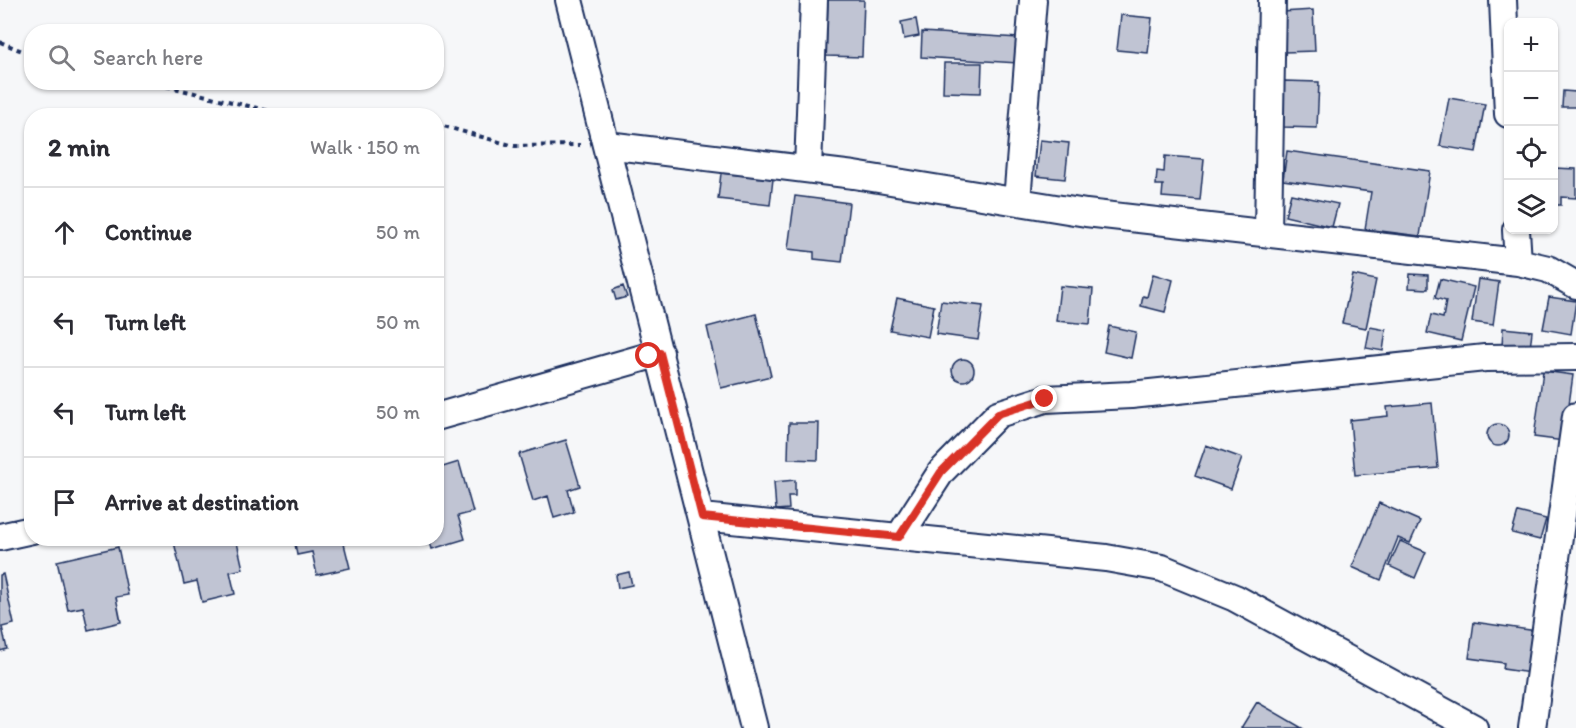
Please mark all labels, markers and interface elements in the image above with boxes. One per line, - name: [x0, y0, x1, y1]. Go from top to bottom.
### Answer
- map controls: [1504, 18, 1558, 234]
- button: +: [1504, 18, 1558, 72]
- search box: [24, 24, 444, 90]
- icon: search: [45, 41, 78, 74]
- text: Search here: [93, 44, 203, 71]
- button: −: [1504, 72, 1558, 126]
- button: locate: [1504, 126, 1558, 180]
- text: 2 min: [48, 131, 110, 163]
- text: Walk · 150 m: [310, 135, 420, 159]
- button: layers: [1504, 180, 1558, 234]
- icon: ahead: [48, 216, 81, 249]
- text: Continue: [105, 219, 192, 246]
- text: 50 m: [376, 220, 420, 244]
- icon: left: [48, 306, 81, 339]
- text: Turn left: [105, 309, 186, 336]
- text: 50 m: [376, 310, 420, 334]
- route start: [635, 342, 661, 368]
- route end: [1031, 385, 1057, 411]
- icon: left: [48, 396, 81, 429]
- text: Turn left: [105, 399, 186, 426]
- text: 50 m: [376, 400, 420, 424]
- icon: arrive: [48, 486, 81, 519]
- text: Arrive at destination: [105, 489, 299, 516]

